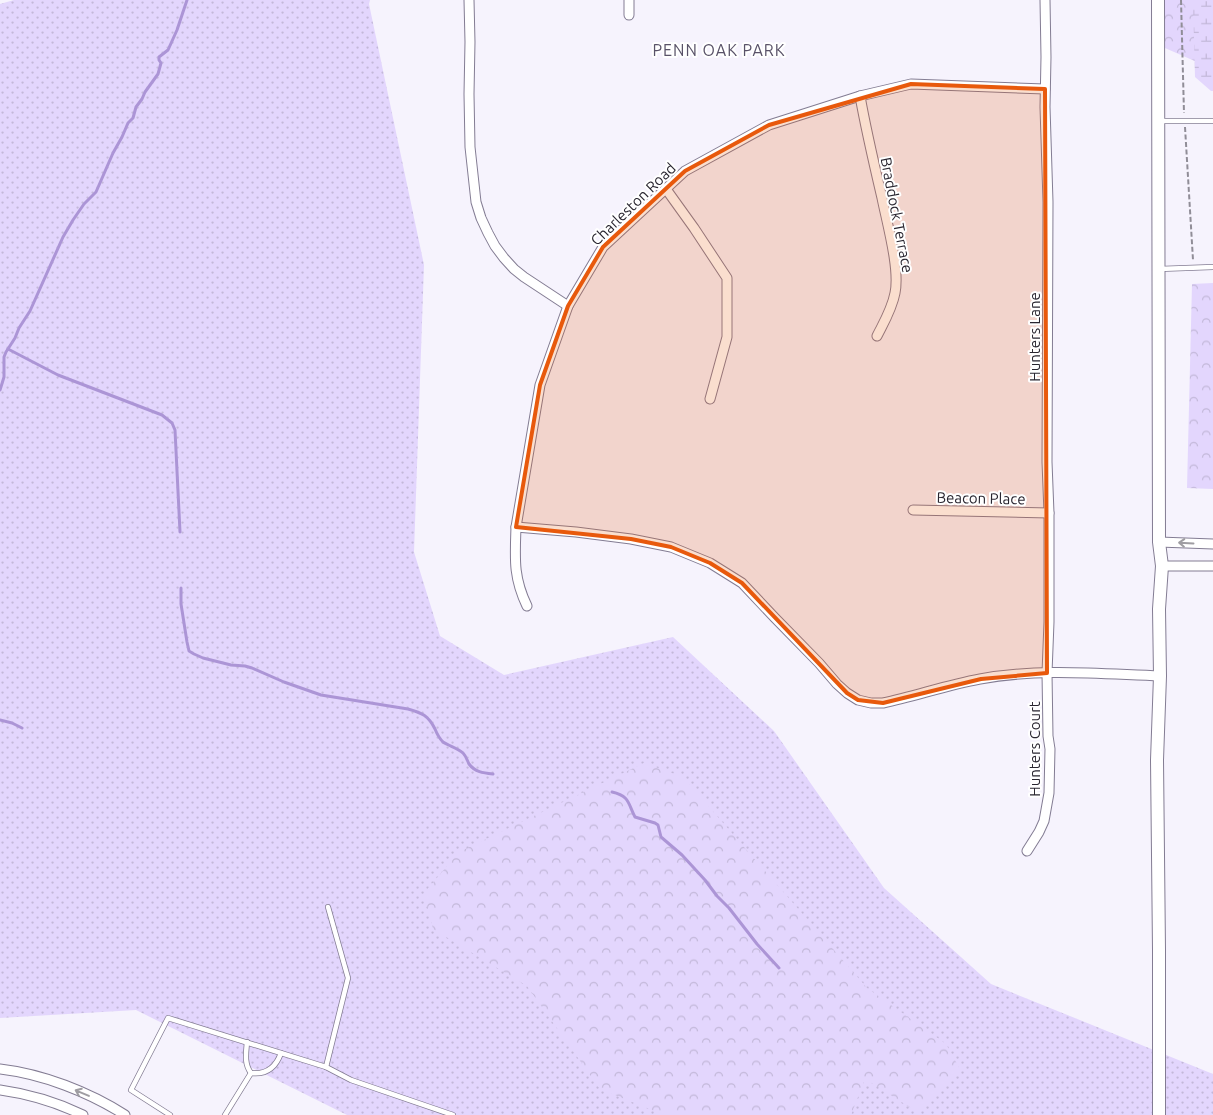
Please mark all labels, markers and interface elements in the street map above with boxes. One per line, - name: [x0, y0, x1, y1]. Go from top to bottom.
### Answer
- district label: PENN OAK PARK: [652, 41, 786, 59]
- street label: Braddock Terrace: [877, 156, 917, 274]
- street label: Charleston Road: [587, 159, 679, 249]
- street label: Hunters Lane: [1026, 292, 1043, 382]
- street label: Beacon Place: [936, 489, 1026, 507]
- one-way arrow: [1178, 538, 1194, 548]
- street label: Hunters Court: [1026, 701, 1043, 797]
- one-way arrow: [75, 1087, 90, 1097]

